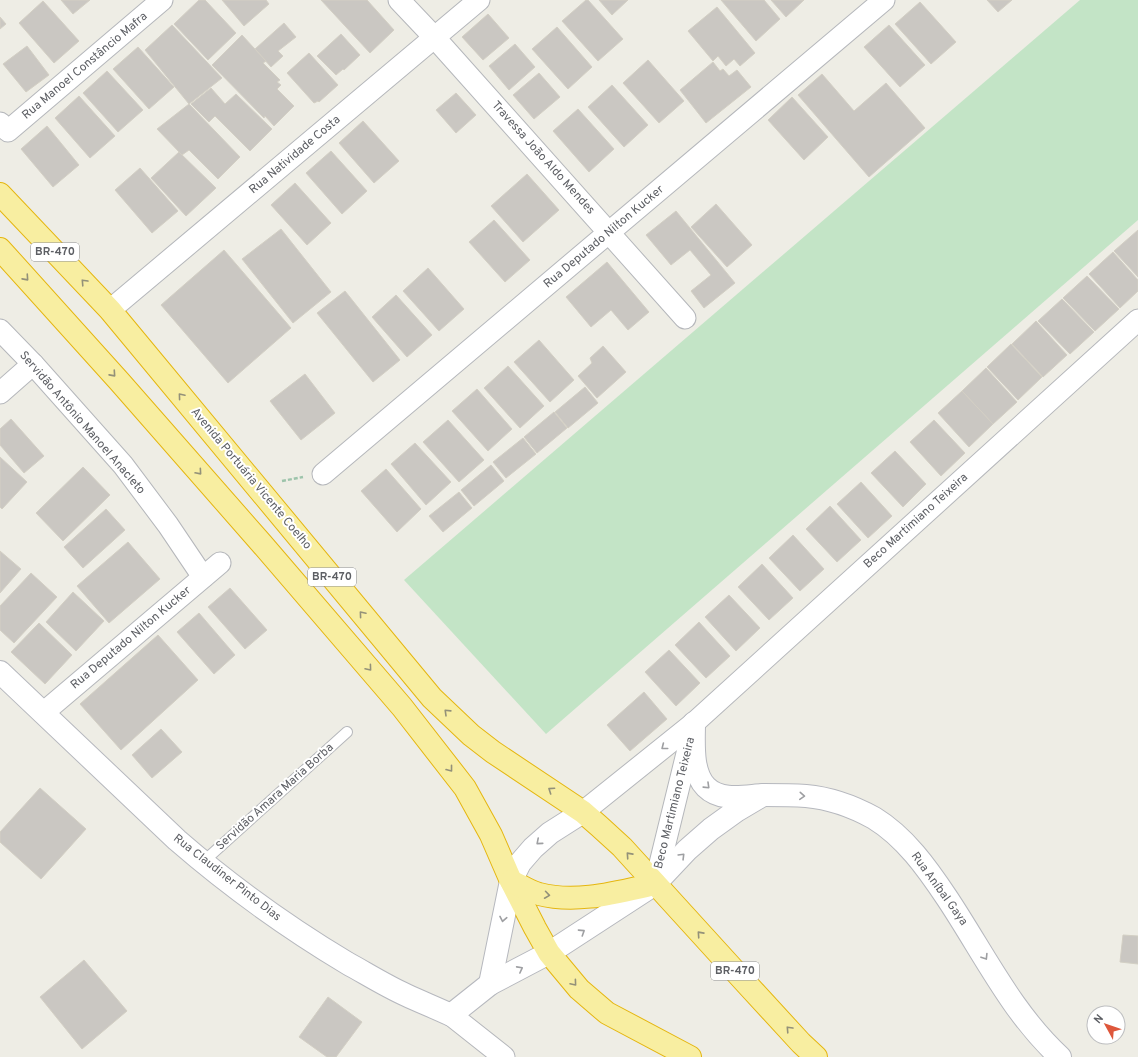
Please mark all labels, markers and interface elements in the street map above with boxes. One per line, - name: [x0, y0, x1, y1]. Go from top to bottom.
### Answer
- street label: Rua Manoel Constâncio Mafra: [19, 9, 151, 123]
- street label: Travessa João Aldo Mendes: [488, 98, 598, 218]
- street label: Rua Natividade Costa: [246, 112, 344, 198]
- street label: Rua Deputado Nilton Kucker: [541, 182, 668, 292]
- road number: BR-470: [31, 243, 79, 261]
- one-way arrow: [21, 273, 28, 280]
- one-way arrow: [81, 279, 89, 287]
- street label: Servidão Antônio Manoel Anacleto: [15, 348, 149, 498]
- one-way arrow: [108, 369, 116, 377]
- one-way arrow: [178, 393, 185, 400]
- street label: Avenida Portuária Vicente Coelho: [187, 405, 315, 553]
- one-way arrow: [194, 467, 201, 474]
- street label: Beco Martimiano Teixeira: [860, 470, 972, 572]
- road number: BR-470: [308, 568, 356, 586]
- street label: Rua Deputado Nilton Kucker: [68, 583, 195, 693]
- one-way arrow: [360, 611, 367, 619]
- one-way arrow: [364, 663, 371, 670]
- one-way arrow: [444, 710, 452, 717]
- street label: Beco Martimiano Teixeira: [651, 735, 699, 871]
- street label: Servidão Amara Maria Borba: [213, 740, 337, 854]
- one-way arrow: [661, 743, 668, 750]
- one-way arrow: [446, 764, 453, 771]
- one-way arrow: [702, 781, 710, 789]
- one-way arrow: [548, 787, 555, 795]
- one-way arrow: [799, 791, 805, 800]
- street label: Rua Claudiner Pinto Dias: [170, 831, 284, 925]
- one-way arrow: [537, 838, 544, 845]
- street label: Rua Aníbal Gaya: [907, 849, 971, 929]
- one-way arrow: [626, 852, 634, 860]
- one-way arrow: [677, 853, 684, 860]
- one-way arrow: [544, 890, 550, 899]
- one-way arrow: [500, 916, 508, 922]
- one-way arrow: [578, 929, 585, 936]
- one-way arrow: [698, 931, 705, 939]
- one-way arrow: [980, 953, 988, 960]
- road number: BR-470: [711, 962, 759, 980]
- one-way arrow: [515, 966, 523, 973]
- one-way arrow: [569, 979, 576, 986]
- north arrow: [1086, 1005, 1126, 1045]
- text: N: [1091, 1012, 1107, 1027]
- one-way arrow: [786, 1026, 793, 1034]

